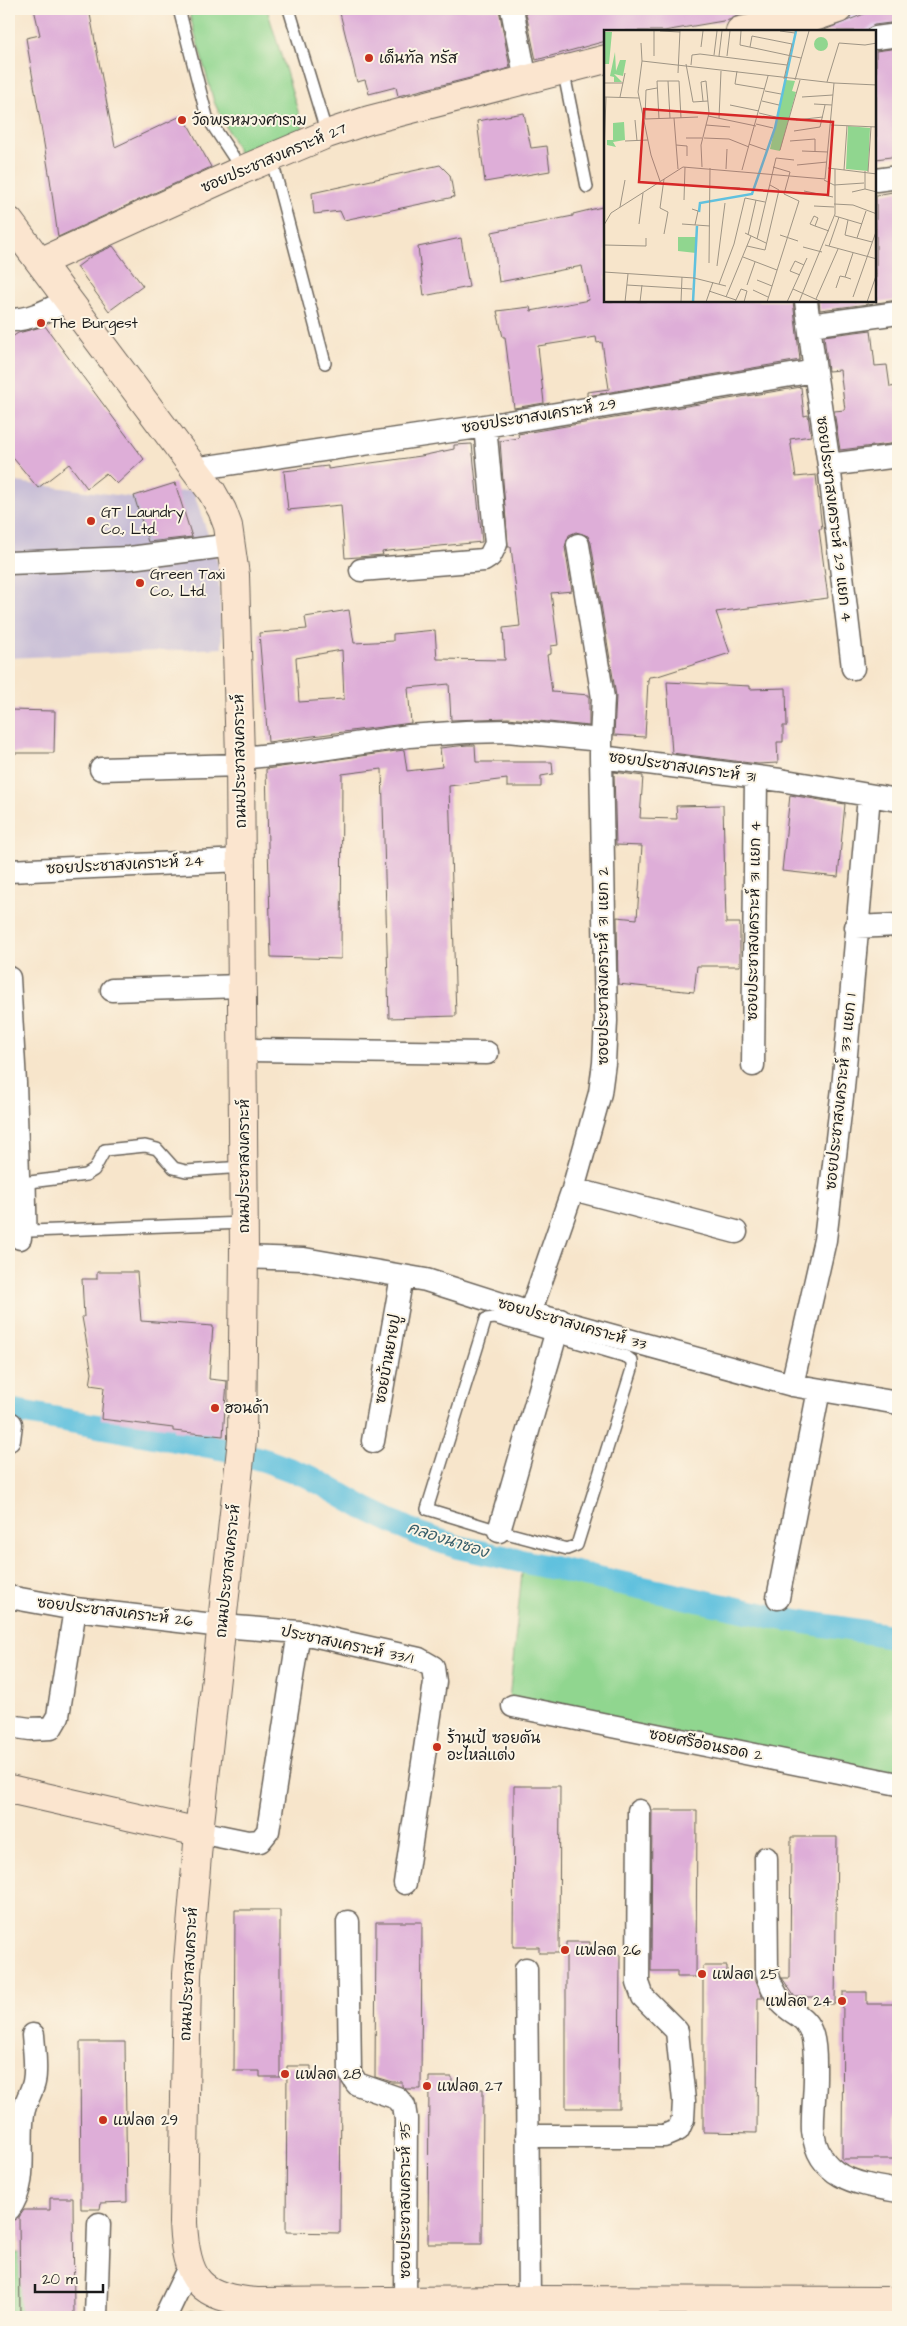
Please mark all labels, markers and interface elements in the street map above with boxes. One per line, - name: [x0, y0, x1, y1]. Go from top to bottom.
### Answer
- inset map: [604, 30, 877, 302]
- place label: เด็นทัล ทรัส: [379, 48, 458, 69]
- marker: เด็นทัล ทรัส: [363, 52, 375, 64]
- place label: วัดพรหมวงศาราม: [192, 110, 307, 131]
- marker: วัดพรหมวงศาราม: [176, 114, 188, 126]
- street label: ซอยประชาสงเคราะห์ 27: [198, 118, 350, 198]
- place label: The Burgest: [51, 313, 138, 335]
- marker: The Burgest: [35, 317, 47, 329]
- street label: ซอยประชาสงเคราะห์ 29: [460, 393, 618, 439]
- street label: ซอยประชาสงเคราะห์ 29 แยก 4: [811, 415, 857, 623]
- place label: GT Laundry Co., Ltd.: [101, 502, 184, 540]
- marker: GT Laundry Co., Ltd.: [85, 515, 97, 527]
- place label: Green Taxi Co., Ltd.: [150, 564, 225, 602]
- marker: Green Taxi Co., Ltd.: [134, 577, 146, 589]
- street label: ถนนประชาสงเคราะห์: [228, 694, 252, 828]
- street label: ซอยประชาสงเคราะห์ 31: [607, 746, 757, 788]
- street label: ซอยประชาสงเคราะห์ 31 แยก 4: [742, 821, 766, 1021]
- street label: ซอยประชาสงเคราะห์ 24: [46, 850, 204, 880]
- street label: ซอยประชาสงเคราะห์ 31 แยก 2: [593, 867, 614, 1065]
- street label: ซอยประชาสงเคราะห์ 33 แยก 1: [820, 993, 862, 1191]
- street label: ถนนประชาสงเคราะห์: [234, 1099, 255, 1233]
- street label: ซอยประชาสงเคราะห์ 33: [495, 1293, 649, 1355]
- street label: ซอยบ้านยายปู: [370, 1312, 406, 1406]
- place label: ฮอนด้า: [225, 1398, 269, 1419]
- marker: ฮอนด้า: [209, 1402, 221, 1414]
- street label: ถนนประชาสงเคราะห์: [211, 1503, 245, 1639]
- water label: คลองนาซอง: [405, 1517, 492, 1564]
- street label: ซอยประชาสงเคราะห์ 26: [36, 1592, 195, 1632]
- street label: ประชาสงเคราะห์ 33/1: [279, 1621, 415, 1669]
- street label: ซอยศรีอ่อนรอด 2: [647, 1724, 765, 1766]
- place label: ร้านเป้ ซอยตัน อะไหล่แต่ง: [447, 1728, 540, 1766]
- marker: ร้านเป้ ซอยตัน อะไหล่แต่ง: [431, 1741, 443, 1753]
- street label: ถนนประชาสงเคราะห์: [175, 1906, 203, 2042]
- place label: แฟลต 26: [575, 1940, 642, 1961]
- marker: แฟลต 26: [559, 1944, 571, 1956]
- place label: แฟลต 25: [712, 1964, 780, 1985]
- marker: แฟลต 25: [696, 1968, 708, 1980]
- place label: แฟลต 24: [765, 1991, 832, 2012]
- marker: แฟลต 24: [836, 1995, 848, 2007]
- place label: แฟลต 28: [295, 2064, 362, 2085]
- marker: แฟลต 28: [279, 2068, 291, 2080]
- place label: แฟลต 27: [437, 2076, 503, 2097]
- marker: แฟลต 27: [421, 2080, 433, 2092]
- place label: แฟลต 29: [113, 2110, 178, 2131]
- marker: แฟลต 29: [97, 2114, 109, 2126]
- street label: ซอยประชาสงเคราะห์ 35: [395, 2121, 416, 2279]
- scale bar: [35, 2261, 102, 2293]
- text: 20 m: [42, 2269, 78, 2290]

